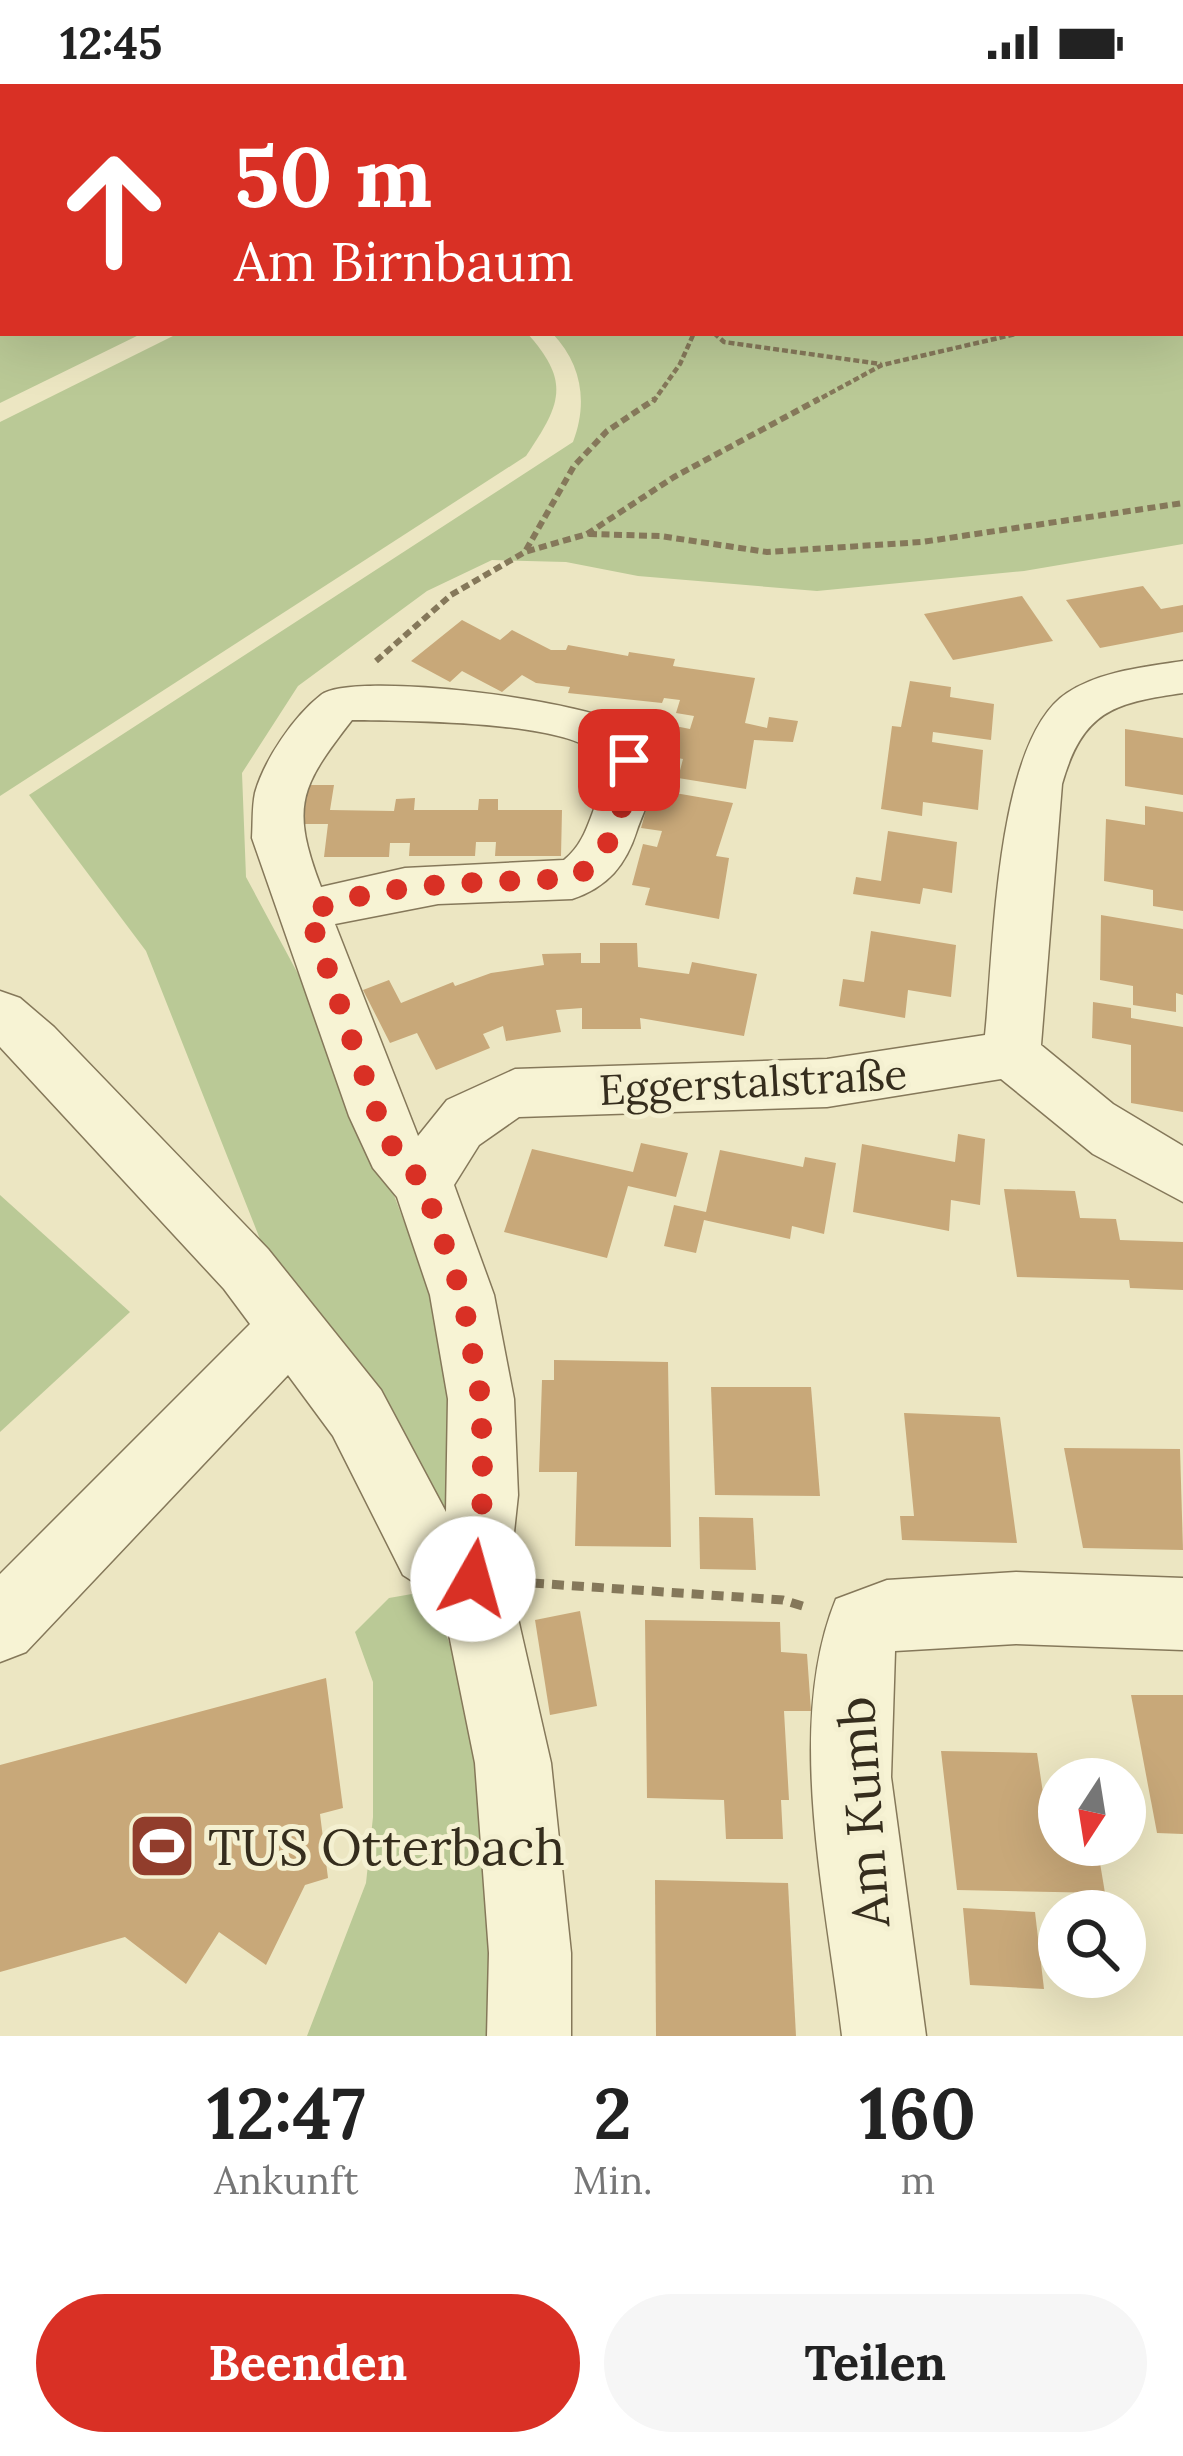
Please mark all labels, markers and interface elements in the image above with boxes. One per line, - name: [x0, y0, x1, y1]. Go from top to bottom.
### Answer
- text: 12:45: [60, 14, 162, 71]
- text: 50 m: [234, 122, 432, 230]
- icon: ahead: [36, 132, 192, 288]
- text: Am Birnbaum: [234, 227, 574, 296]
- pin: [578, 709, 680, 811]
- icon: arrive: [596, 727, 662, 793]
- street label: Eggerstalstraße: [598, 1047, 908, 1117]
- position arrow: [410, 1516, 536, 1642]
- street label: Am Kumb: [823, 1695, 904, 1930]
- north arrow: [1038, 1758, 1146, 1866]
- map controls: [1038, 1758, 1146, 1998]
- sports icon: TUS Otterbach: [127, 1811, 197, 1881]
- place label: TUS Otterbach: [208, 1814, 565, 1879]
- button: search: [1038, 1890, 1146, 1998]
- text: 12:47: [207, 2067, 366, 2159]
- text: 2: [593, 2067, 632, 2159]
- text: 160: [860, 2067, 976, 2159]
- text: Ankunft: [214, 2155, 359, 2205]
- text: Min.: [573, 2155, 653, 2205]
- text: m: [900, 2155, 935, 2205]
- button: Beenden: [36, 2294, 580, 2432]
- button: Teilen: [604, 2294, 1147, 2432]

